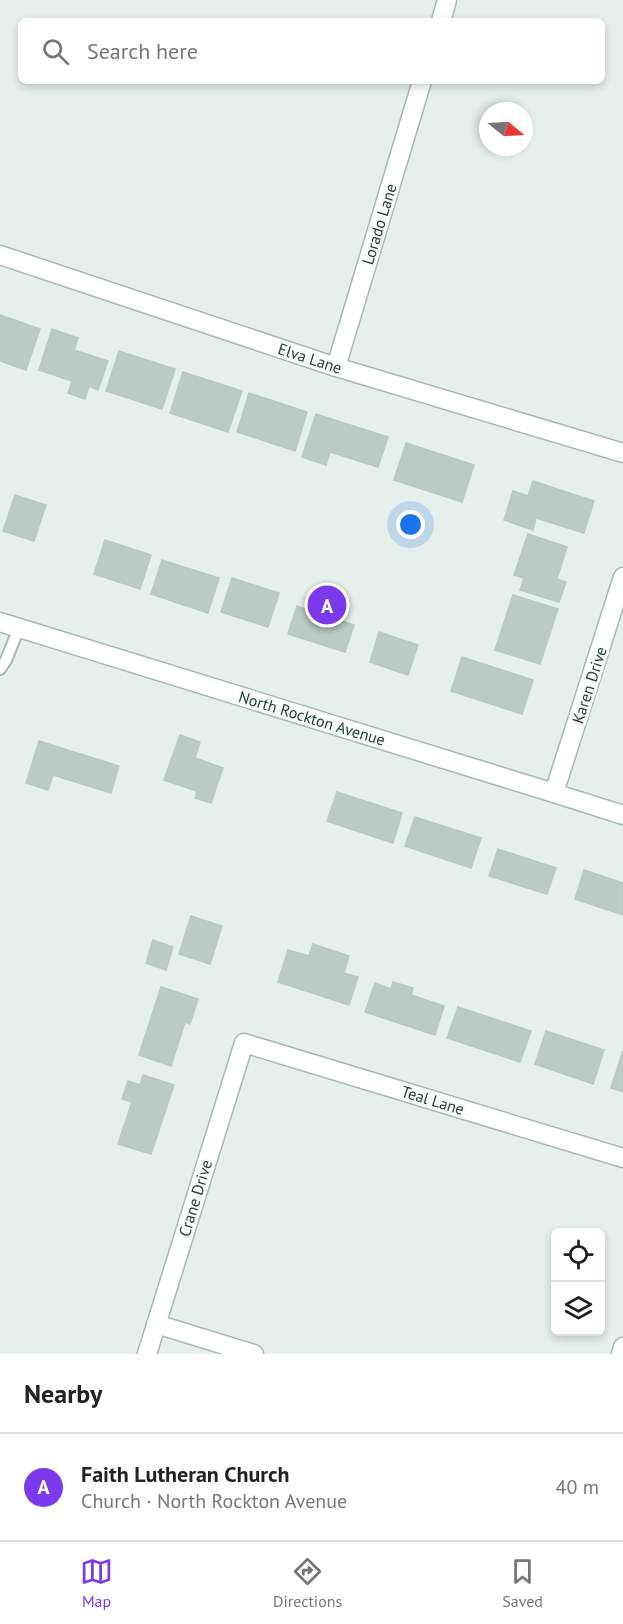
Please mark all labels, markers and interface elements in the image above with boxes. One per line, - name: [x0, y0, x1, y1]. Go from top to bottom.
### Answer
- search box: [18, 18, 605, 84]
- icon: search: [39, 35, 72, 68]
- text: Search here: [87, 37, 198, 65]
- north arrow: [479, 102, 533, 156]
- street label: Lorado Lane: [357, 181, 401, 267]
- street label: Elva Lane: [276, 338, 344, 378]
- your location: [396, 510, 425, 539]
- pin: A: [308, 582, 346, 628]
- street label: Karen Drive: [567, 644, 611, 726]
- street label: North Rockton Avenue: [236, 686, 388, 750]
- street label: Teal Lane: [399, 1081, 467, 1119]
- street label: Crane Drive: [174, 1157, 216, 1239]
- map controls: [551, 1228, 605, 1336]
- button: locate: [551, 1228, 605, 1282]
- button: layers: [551, 1282, 605, 1336]
- text: Nearby: [24, 1377, 102, 1410]
- text: Faith Lutheran Church: [81, 1460, 290, 1488]
- text: A: [37, 1474, 50, 1500]
- text: 40 m: [556, 1474, 599, 1500]
- text: Church · North Rockton Avenue: [81, 1488, 347, 1514]
- tab: Map: [80, 1555, 113, 1611]
- tab: Directions: [273, 1555, 342, 1611]
- tab: Saved: [502, 1555, 543, 1611]

